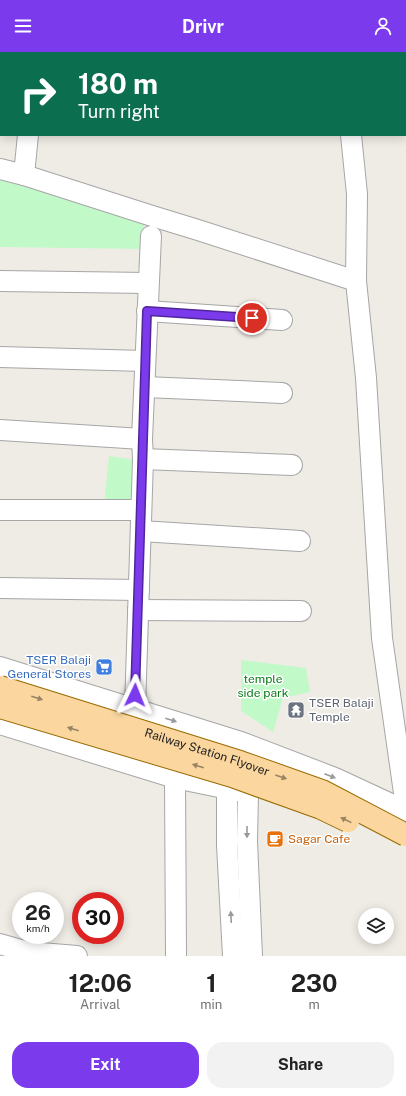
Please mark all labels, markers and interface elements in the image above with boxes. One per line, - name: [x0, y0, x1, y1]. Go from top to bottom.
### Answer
- icon: menu: [12, 15, 34, 37]
- icon: person: [372, 15, 394, 37]
- text: Drivr: [182, 16, 224, 37]
- text: 180 m: [78, 67, 158, 100]
- icon: right: [12, 68, 64, 120]
- text: Turn right: [78, 101, 160, 122]
- pin: [235, 301, 269, 335]
- icon: arrive: [241, 307, 263, 329]
- place label: TSER Balaji General Stores: [8, 653, 91, 681]
- supermarket icon: TSER Balaji General Stores: [94, 657, 114, 677]
- park label: temple side park: [238, 672, 289, 700]
- position arrow: [114, 674, 156, 716]
- one-way arrow: [32, 695, 44, 701]
- place label: TSER Balaji Temple: [309, 696, 374, 724]
- temple icon: TSER Balaji Temple: [286, 700, 306, 720]
- one-way arrow: [165, 717, 177, 723]
- one-way arrow: [67, 726, 79, 732]
- street label: Railway Station Flyover: [143, 726, 272, 779]
- one-way arrow: [192, 763, 204, 769]
- one-way arrow: [275, 774, 287, 780]
- one-way arrow: [324, 774, 336, 780]
- one-way arrow: [340, 817, 352, 823]
- one-way arrow: [244, 826, 250, 839]
- cafe icon: Sagar Cafe: [265, 829, 285, 849]
- place label: Sagar Cafe: [288, 832, 350, 846]
- speed limit sign: 30: [72, 892, 124, 944]
- text: 26: [25, 901, 51, 925]
- map controls: [358, 908, 394, 944]
- button: layers: [358, 908, 394, 944]
- one-way arrow: [227, 911, 234, 923]
- text: km/h: [26, 922, 50, 934]
- text: 12:06: [69, 969, 132, 997]
- text: 1: [206, 969, 216, 997]
- text: 230: [291, 969, 337, 997]
- text: Arrival: [80, 997, 120, 1012]
- text: min: [200, 997, 222, 1012]
- text: m: [309, 997, 320, 1012]
- button: Exit: [12, 1042, 199, 1088]
- button: Share: [207, 1042, 394, 1088]

